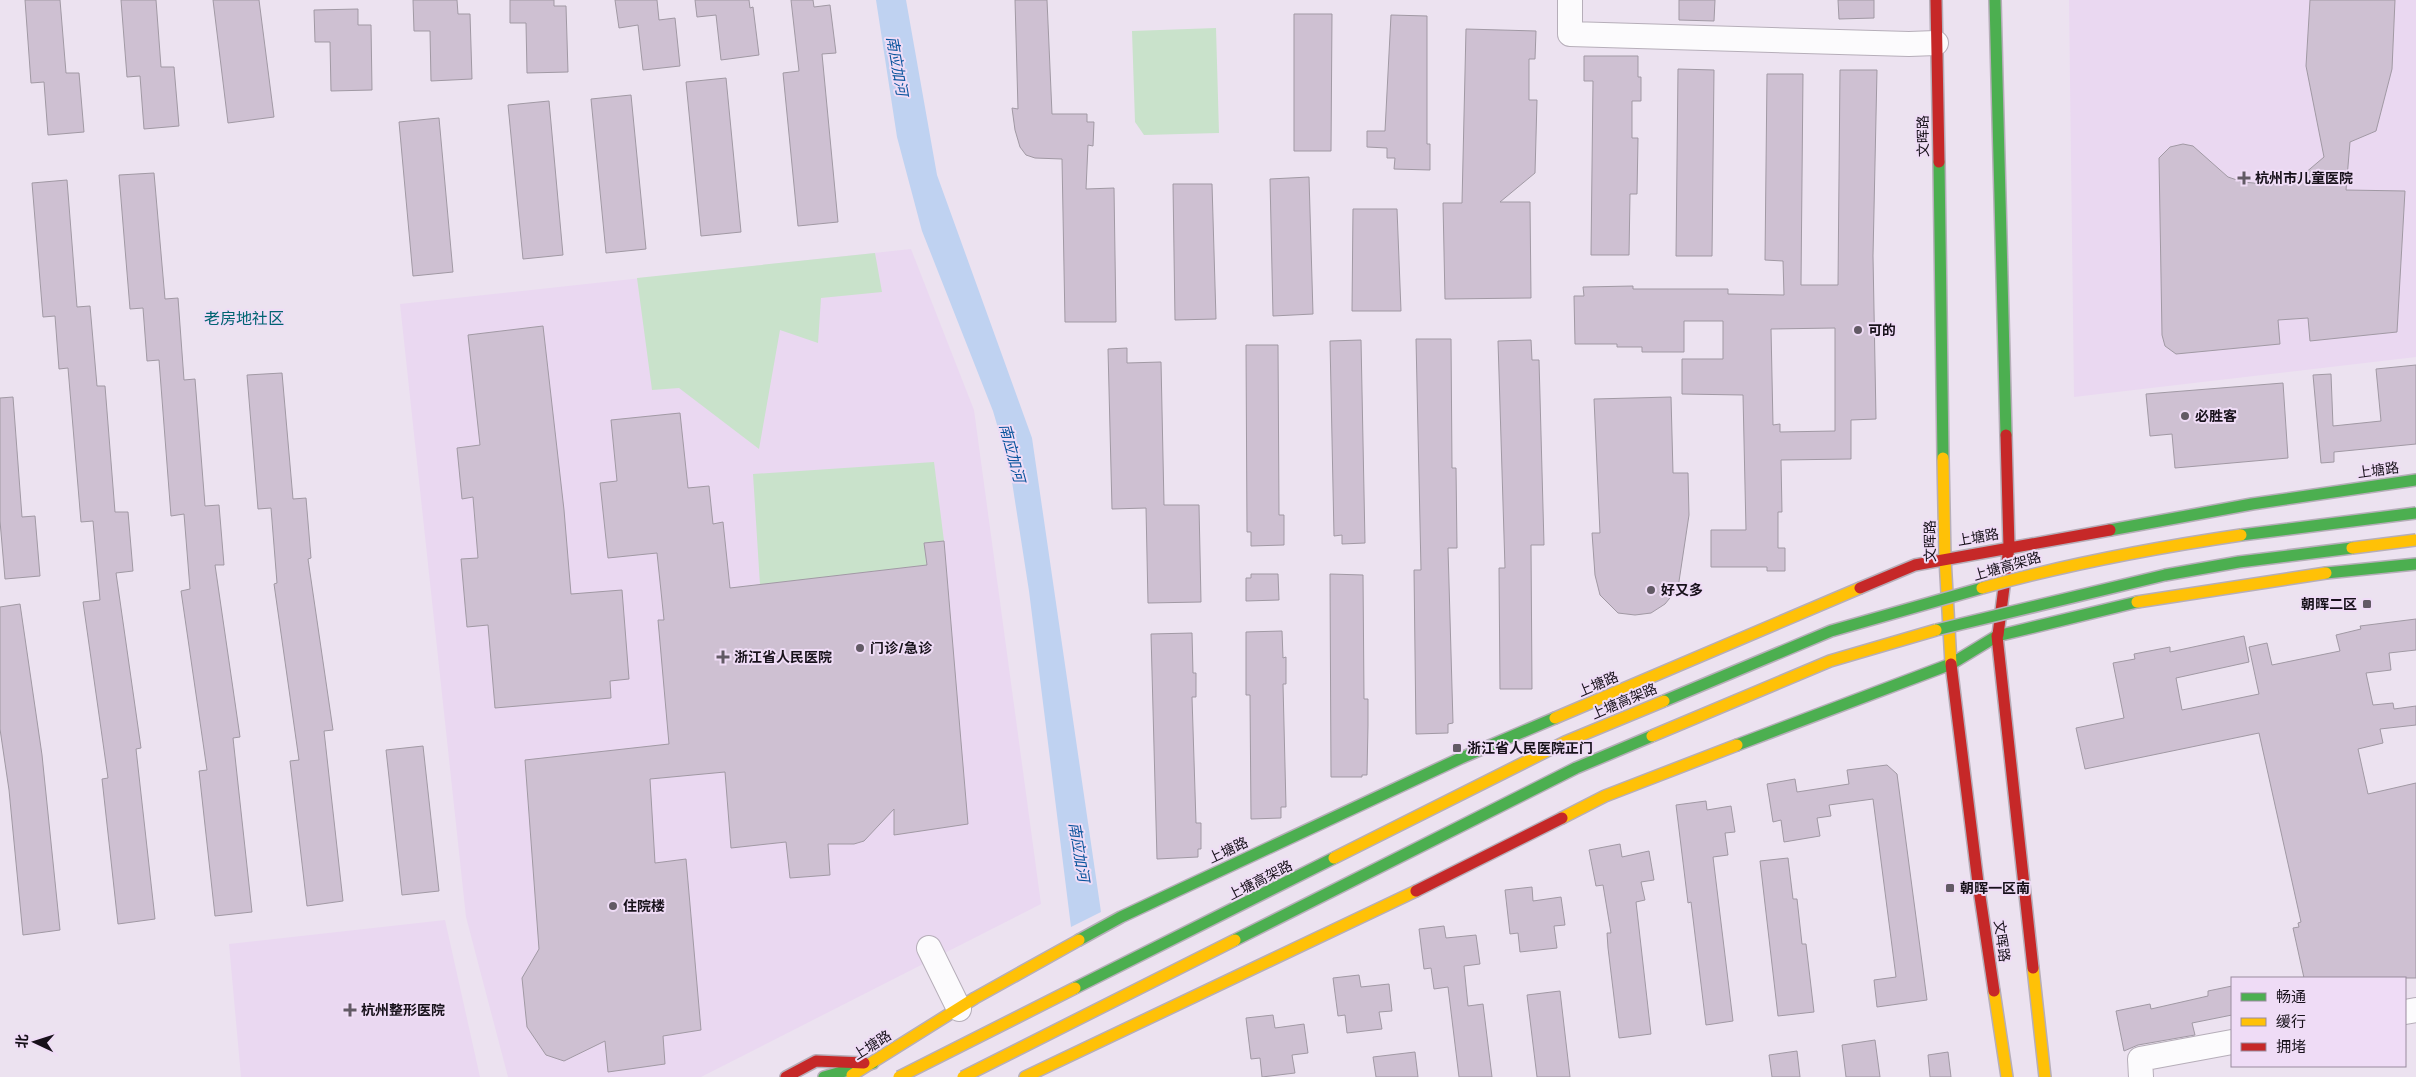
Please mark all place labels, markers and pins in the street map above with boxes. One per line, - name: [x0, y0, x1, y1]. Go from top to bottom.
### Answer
- place label: 杭州市儿童医院: [2255, 168, 2353, 187]
- marker: 杭州市儿童医院: [2237, 171, 2251, 185]
- place label: 可的: [1868, 320, 1896, 339]
- marker: 可的: [1852, 324, 1864, 336]
- place label: 必胜客: [2195, 406, 2237, 425]
- marker: 必胜客: [2179, 410, 2191, 422]
- place label: 好又多: [1661, 580, 1703, 599]
- marker: 好又多: [1645, 584, 1657, 596]
- place label: 朝晖二区: [2301, 594, 2357, 613]
- marker: 朝晖二区: [2361, 598, 2373, 610]
- place label: 门诊/急诊: [870, 638, 933, 657]
- marker: 门诊/急诊: [854, 642, 866, 654]
- place label: 浙江省人民医院: [734, 647, 832, 666]
- marker: 浙江省人民医院: [716, 650, 730, 664]
- place label: 浙江省人民医院正门: [1467, 738, 1593, 757]
- marker: 浙江省人民医院正门: [1451, 742, 1463, 754]
- place label: 朝晖一区南: [1960, 878, 2030, 897]
- marker: 朝晖一区南: [1944, 882, 1956, 894]
- place label: 住院楼: [623, 896, 665, 915]
- marker: 住院楼: [607, 900, 619, 912]
- place label: 杭州整形医院: [361, 1000, 445, 1019]
- marker: 杭州整形医院: [343, 1003, 357, 1017]

